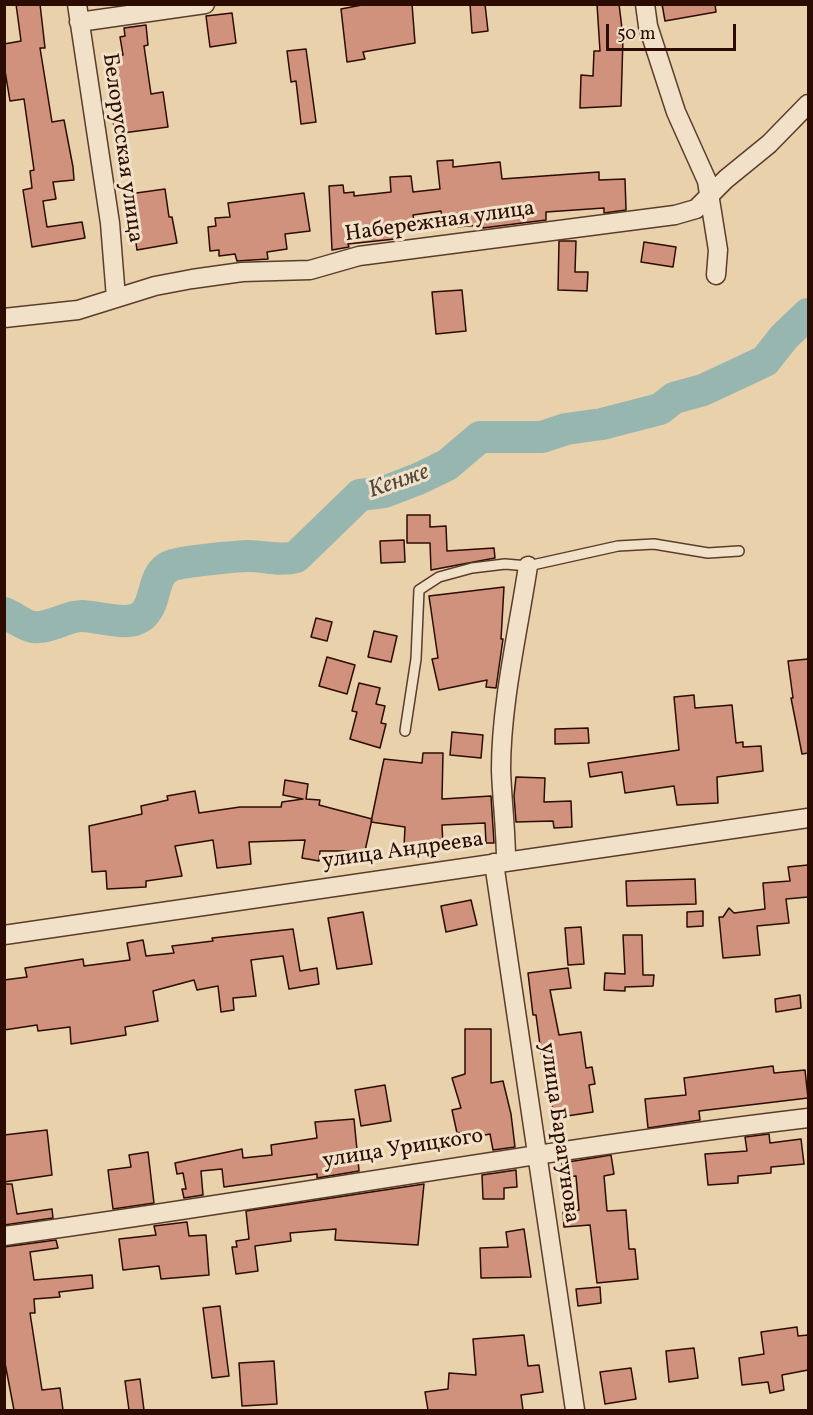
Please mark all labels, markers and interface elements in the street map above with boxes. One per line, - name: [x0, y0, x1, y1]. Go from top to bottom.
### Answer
- scale bar: [609, 12, 740, 50]
- text: 50 m: [617, 22, 656, 47]
- street label: Белорусская улица: [95, 51, 147, 245]
- street label: Набережная улица: [343, 197, 537, 249]
- water label: Кенже: [365, 459, 433, 507]
- street label: улица Андреева: [321, 828, 485, 876]
- street label: улица Барагунова: [532, 1041, 584, 1225]
- street label: улица Урицкого: [321, 1124, 485, 1176]

